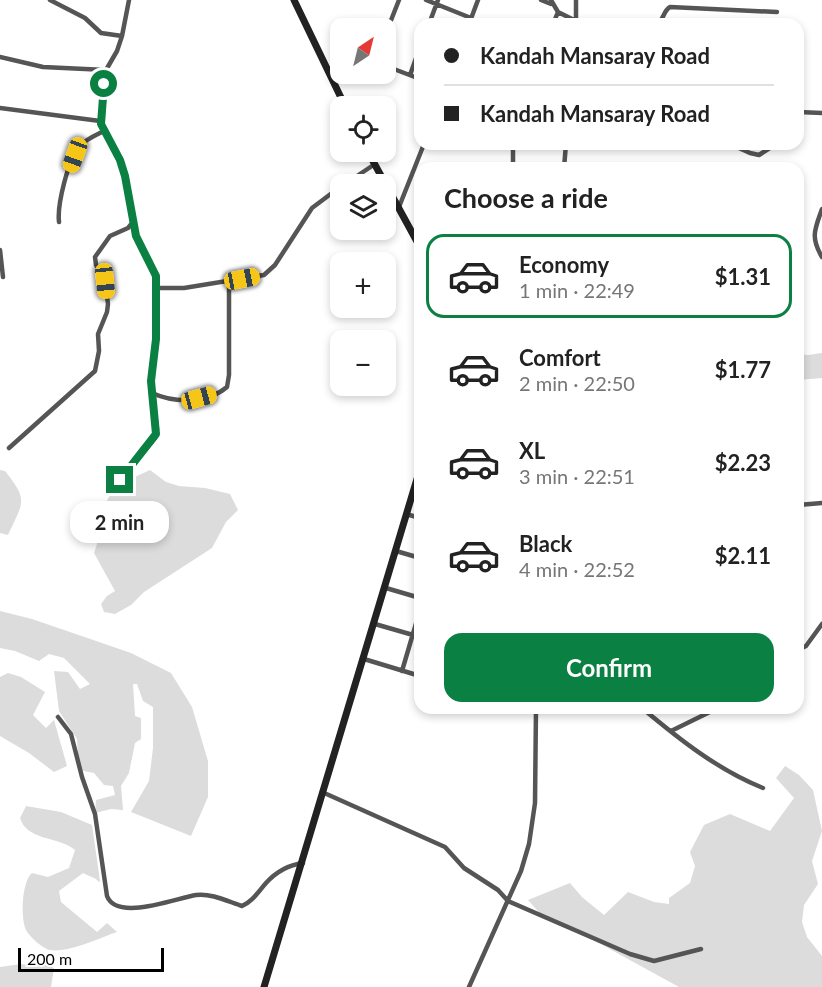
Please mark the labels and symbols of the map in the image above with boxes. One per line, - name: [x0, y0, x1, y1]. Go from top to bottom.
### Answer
- north arrow: [330, 18, 396, 84]
- route start: [90, 70, 117, 97]
- car: [60, 135, 90, 175]
- car: [94, 262, 116, 300]
- car: [223, 267, 261, 291]
- car: [179, 385, 219, 411]
- route end: [106, 466, 133, 493]
- callout: 2 min: [70, 501, 170, 543]
- scale bar: [18, 945, 164, 972]

